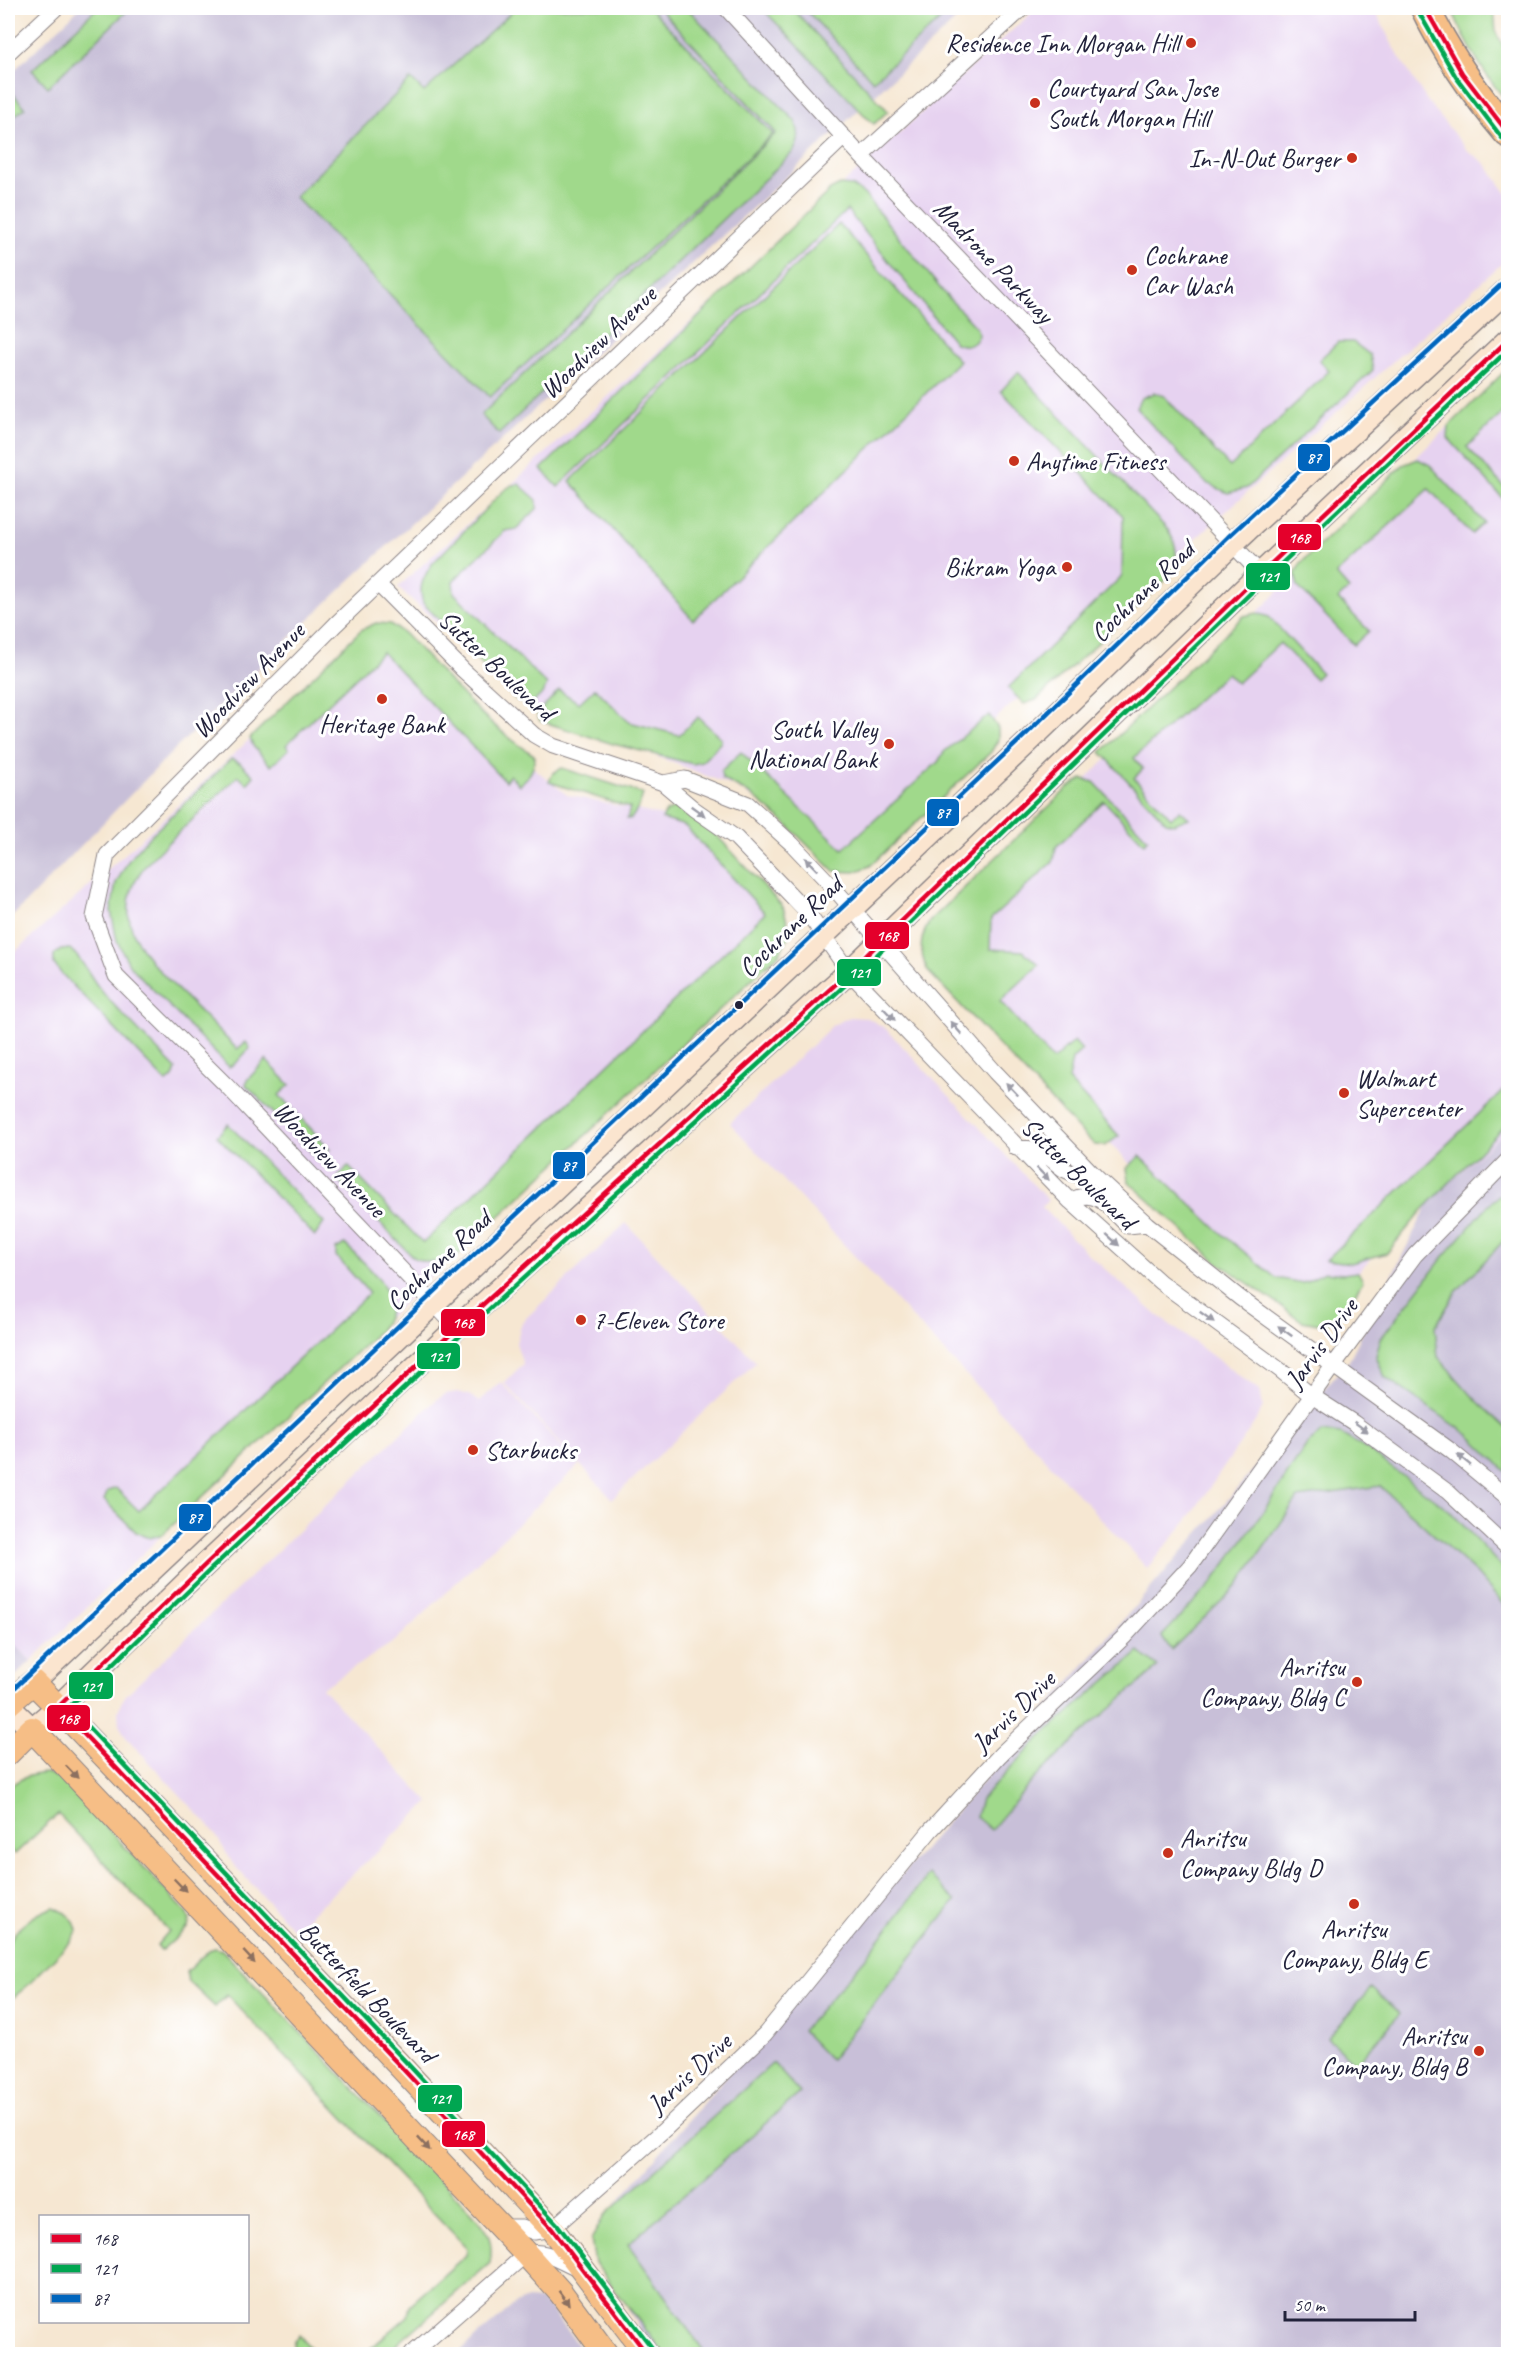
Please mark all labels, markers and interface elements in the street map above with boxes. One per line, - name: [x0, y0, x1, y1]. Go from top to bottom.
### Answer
- place label: Residence Inn Morgan Hill: [945, 27, 1184, 60]
- marker: Residence Inn Morgan Hill: [1184, 36, 1198, 50]
- place label: Courtyard San Jose South Morgan Hill: [1047, 72, 1219, 135]
- marker: Courtyard San Jose South Morgan Hill: [1028, 96, 1042, 110]
- place label: In-N-Out Burger: [1189, 142, 1343, 175]
- marker: In-N-Out Burger: [1345, 151, 1359, 165]
- street label: Madrone Parkway: [926, 193, 1062, 332]
- place label: Cochrane Car Wash: [1144, 239, 1234, 302]
- marker: Cochrane Car Wash: [1125, 263, 1139, 277]
- street label: Woodview Avenue: [533, 277, 665, 406]
- line badge: 87: [1297, 443, 1331, 472]
- place label: Anytime Fitness: [1026, 445, 1167, 478]
- text: 87: [1307, 448, 1323, 468]
- marker: Anytime Fitness: [1007, 454, 1021, 468]
- line badge: 168: [1277, 523, 1322, 551]
- text: 168: [1288, 528, 1312, 548]
- street label: Cochrane Road: [1083, 531, 1204, 649]
- place label: Bikram Yoga: [945, 551, 1057, 584]
- marker: Bikram Yoga: [1060, 560, 1074, 574]
- line badge: 121: [1245, 562, 1291, 591]
- text: 121: [1257, 567, 1281, 587]
- street label: Sutter Boulevard: [432, 603, 565, 730]
- street label: Woodview Avenue: [185, 614, 314, 745]
- marker: Heritage Bank: [375, 692, 389, 706]
- place label: Heritage Bank: [319, 708, 446, 741]
- place label: South Valley National Bank: [749, 713, 879, 776]
- marker: South Valley National Bank: [882, 737, 896, 751]
- line badge: 87: [926, 798, 960, 827]
- text: 87: [936, 803, 952, 823]
- one-way arrow: [691, 805, 706, 817]
- one-way arrow: [805, 858, 819, 872]
- street label: Cochrane Road: [731, 866, 852, 984]
- line badge: 168: [864, 921, 910, 950]
- text: 168: [876, 926, 900, 946]
- line badge: 121: [836, 958, 882, 987]
- text: 121: [848, 963, 872, 983]
- unlabelled marker: [733, 999, 745, 1011]
- one-way arrow: [882, 1007, 896, 1022]
- one-way arrow: [949, 1021, 963, 1036]
- place label: Walmart Supercenter: [1356, 1062, 1464, 1125]
- one-way arrow: [1005, 1083, 1019, 1097]
- marker: Walmart Supercenter: [1337, 1086, 1351, 1100]
- street label: Woodview Avenue: [266, 1094, 395, 1226]
- street label: Sutter Boulevard: [1014, 1110, 1146, 1239]
- line badge: 87: [552, 1151, 586, 1180]
- text: 87: [562, 1156, 578, 1176]
- one-way arrow: [1036, 1167, 1050, 1182]
- street label: Cochrane Road: [379, 1201, 501, 1318]
- one-way arrow: [1105, 1233, 1120, 1246]
- street label: Jarvis Drive: [1276, 1290, 1367, 1397]
- place label: 7-Eleven Store: [593, 1304, 726, 1337]
- line badge: 168: [440, 1308, 486, 1337]
- one-way arrow: [1198, 1311, 1214, 1323]
- text: 168: [452, 1313, 476, 1333]
- marker: 7-Eleven Store: [574, 1313, 588, 1327]
- one-way arrow: [1278, 1325, 1294, 1337]
- line badge: 121: [416, 1342, 461, 1370]
- text: 121: [428, 1347, 452, 1367]
- one-way arrow: [1353, 1421, 1368, 1433]
- place label: Starbucks: [485, 1434, 578, 1467]
- marker: Starbucks: [466, 1443, 480, 1457]
- one-way arrow: [1456, 1455, 1471, 1467]
- line badge: 87: [178, 1503, 212, 1532]
- text: 87: [188, 1508, 204, 1528]
- place label: Anritsu Company, Bldg C: [1200, 1651, 1348, 1714]
- street label: Jarvis Drive: [963, 1662, 1064, 1761]
- line badge: 121: [68, 1671, 114, 1700]
- marker: Anritsu Company, Bldg C: [1350, 1675, 1364, 1689]
- text: 121: [80, 1677, 104, 1697]
- line badge: 168: [46, 1704, 91, 1732]
- text: 168: [57, 1709, 81, 1729]
- one-way arrow: [65, 1764, 79, 1779]
- place label: Anritsu Company Bldg D: [1180, 1822, 1324, 1885]
- marker: Anritsu Company Bldg D: [1161, 1846, 1175, 1860]
- one-way arrow: [173, 1877, 187, 1892]
- marker: Anritsu Company, Bldg E: [1347, 1897, 1361, 1911]
- place label: Anritsu Company, Bldg E: [1281, 1913, 1430, 1976]
- street label: Butterfield Boulevard: [292, 1915, 446, 2073]
- one-way arrow: [242, 1949, 255, 1964]
- place label: Anritsu Company, Bldg B: [1322, 2020, 1469, 2083]
- street label: Jarvis Drive: [639, 2024, 740, 2122]
- marker: Anritsu Company, Bldg B: [1472, 2044, 1486, 2058]
- line badge: 121: [417, 2084, 463, 2113]
- text: 121: [429, 2089, 453, 2109]
- line badge: 168: [441, 2120, 486, 2148]
- text: 168: [452, 2125, 476, 2145]
- one-way arrow: [417, 2136, 430, 2151]
- legend: [39, 2215, 249, 2323]
- text: 168: [93, 2228, 119, 2250]
- text: 121: [93, 2258, 118, 2280]
- scale bar: [1285, 2284, 1416, 2322]
- text: 87: [93, 2288, 110, 2310]
- one-way arrow: [558, 2290, 570, 2306]
- text: 50 m: [1294, 2294, 1327, 2316]

